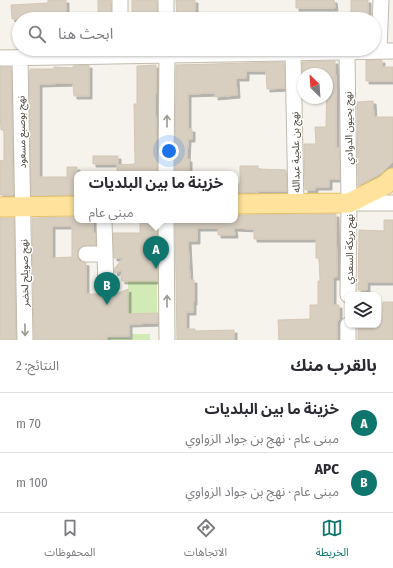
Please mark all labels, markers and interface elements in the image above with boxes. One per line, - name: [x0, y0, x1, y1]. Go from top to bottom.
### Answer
- search box: [12, 12, 381, 56]
- icon: search: [26, 23, 48, 45]
- text: ابحث هنا: [58, 25, 113, 43]
- north arrow: [297, 68, 333, 104]
- street label: نهج يحيون الدوادي: [342, 91, 357, 165]
- street label: نهج بوصبع مسعود: [15, 95, 30, 168]
- street label: نهج بن علجية عبدالله: [289, 111, 304, 193]
- one-way arrow: [163, 115, 171, 128]
- your location: [159, 141, 179, 161]
- popup: [74, 171, 238, 223]
- text: خزينة ما بين البلديات: [89, 174, 223, 192]
- text: مبنى عام: [89, 205, 134, 220]
- street label: نهج بريكة السعدي: [344, 214, 357, 284]
- pin: A: [143, 236, 169, 269]
- street label: نهج صويلح لخضر: [18, 239, 33, 308]
- pin: B: [94, 272, 120, 305]
- map controls: [345, 292, 381, 328]
- button: layers: [345, 292, 381, 328]
- one-way arrow: [163, 295, 171, 308]
- one-way arrow: [21, 323, 29, 336]
- text: بالقرب منك: [291, 355, 377, 376]
- text: النتائج: 2: [16, 358, 59, 373]
- text: خزينة ما بين البلديات: [204, 400, 339, 418]
- text: 70 m: [16, 416, 41, 431]
- text: A: [360, 416, 368, 431]
- text: مبنى عام · نهج بن جواد الزواوي: [185, 431, 339, 446]
- text: APC: [315, 460, 339, 478]
- text: 100 m: [16, 475, 48, 490]
- text: B: [360, 475, 368, 490]
- text: مبنى عام · نهج بن جواد الزواوي: [185, 484, 339, 499]
- tab: المحفوظات: [44, 517, 95, 564]
- tab: الاتجاهات: [184, 517, 227, 564]
- tab: الخريطة: [316, 517, 349, 564]

